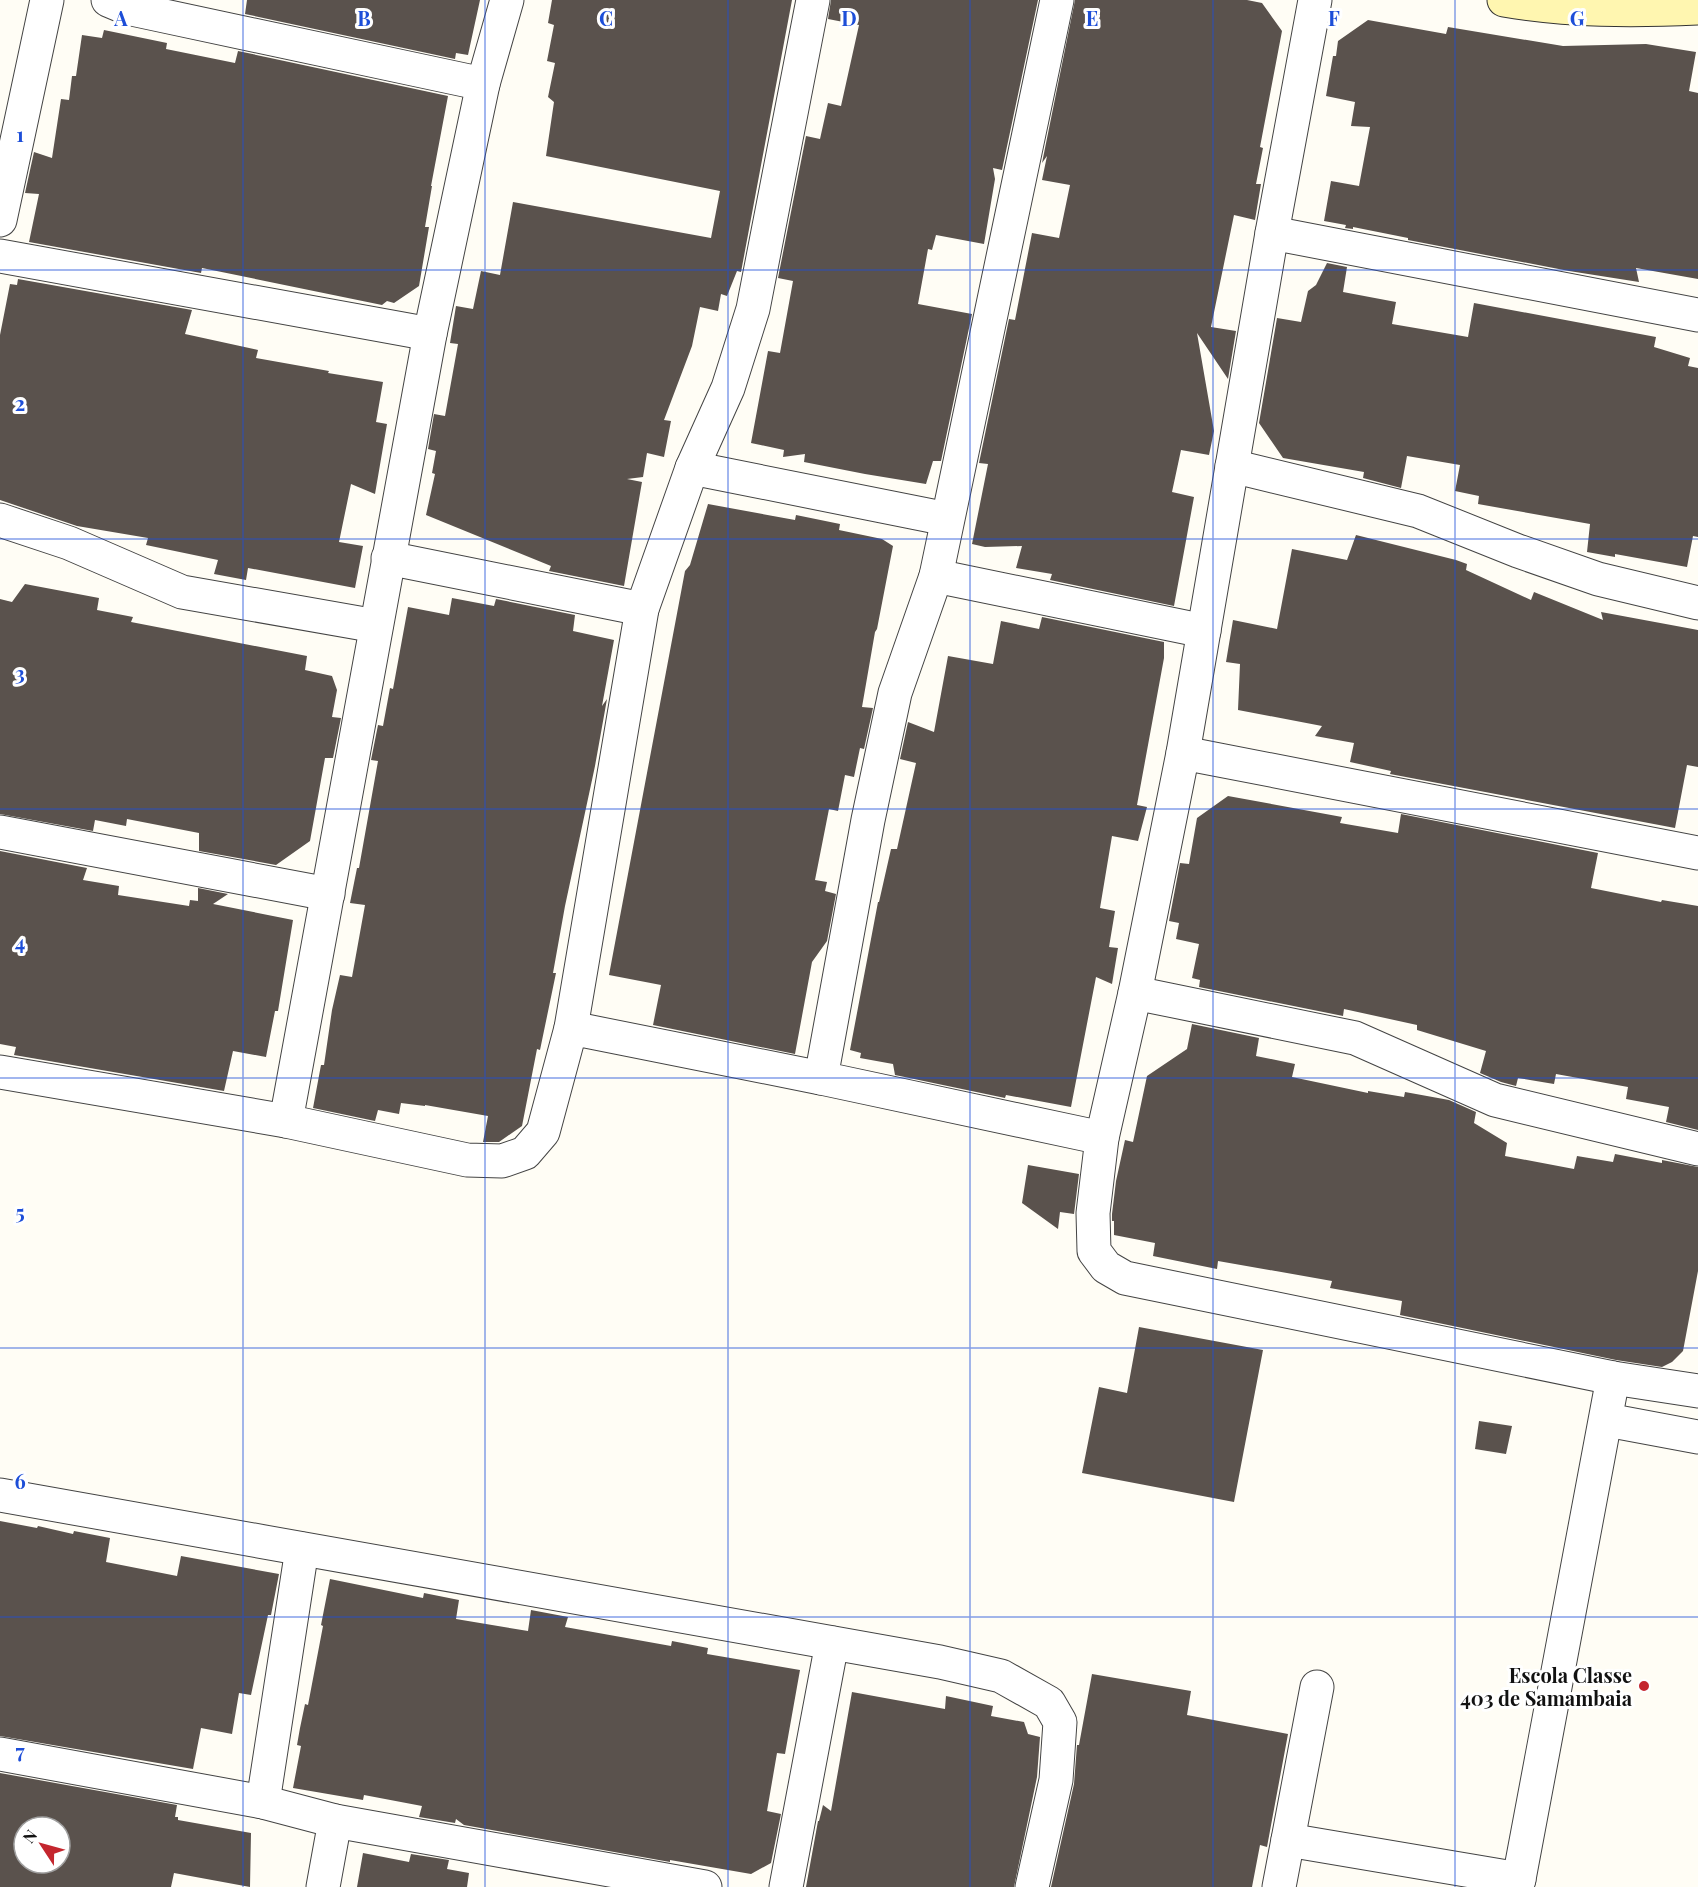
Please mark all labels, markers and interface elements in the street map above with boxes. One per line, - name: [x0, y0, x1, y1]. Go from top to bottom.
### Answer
- text: A: [113, 4, 128, 31]
- text: B: [357, 4, 371, 31]
- text: C: [599, 4, 613, 31]
- text: D: [841, 4, 857, 31]
- text: E: [1086, 4, 1098, 31]
- text: F: [1328, 4, 1340, 31]
- text: G: [1570, 4, 1585, 31]
- text: 1: [16, 120, 24, 147]
- text: 2: [15, 389, 25, 416]
- text: 3: [15, 659, 25, 686]
- text: 4: [15, 928, 25, 955]
- text: 5: [15, 1198, 25, 1225]
- text: 6: [14, 1467, 26, 1494]
- place label: Escola Classe 403 de Samambaia: [1460, 1661, 1633, 1711]
- marker: Escola Classe 403 de Samambaia: [1637, 1679, 1651, 1693]
- text: 7: [15, 1737, 25, 1764]
- north arrow: [12, 1815, 72, 1875]
- text: N: [18, 1825, 42, 1847]

